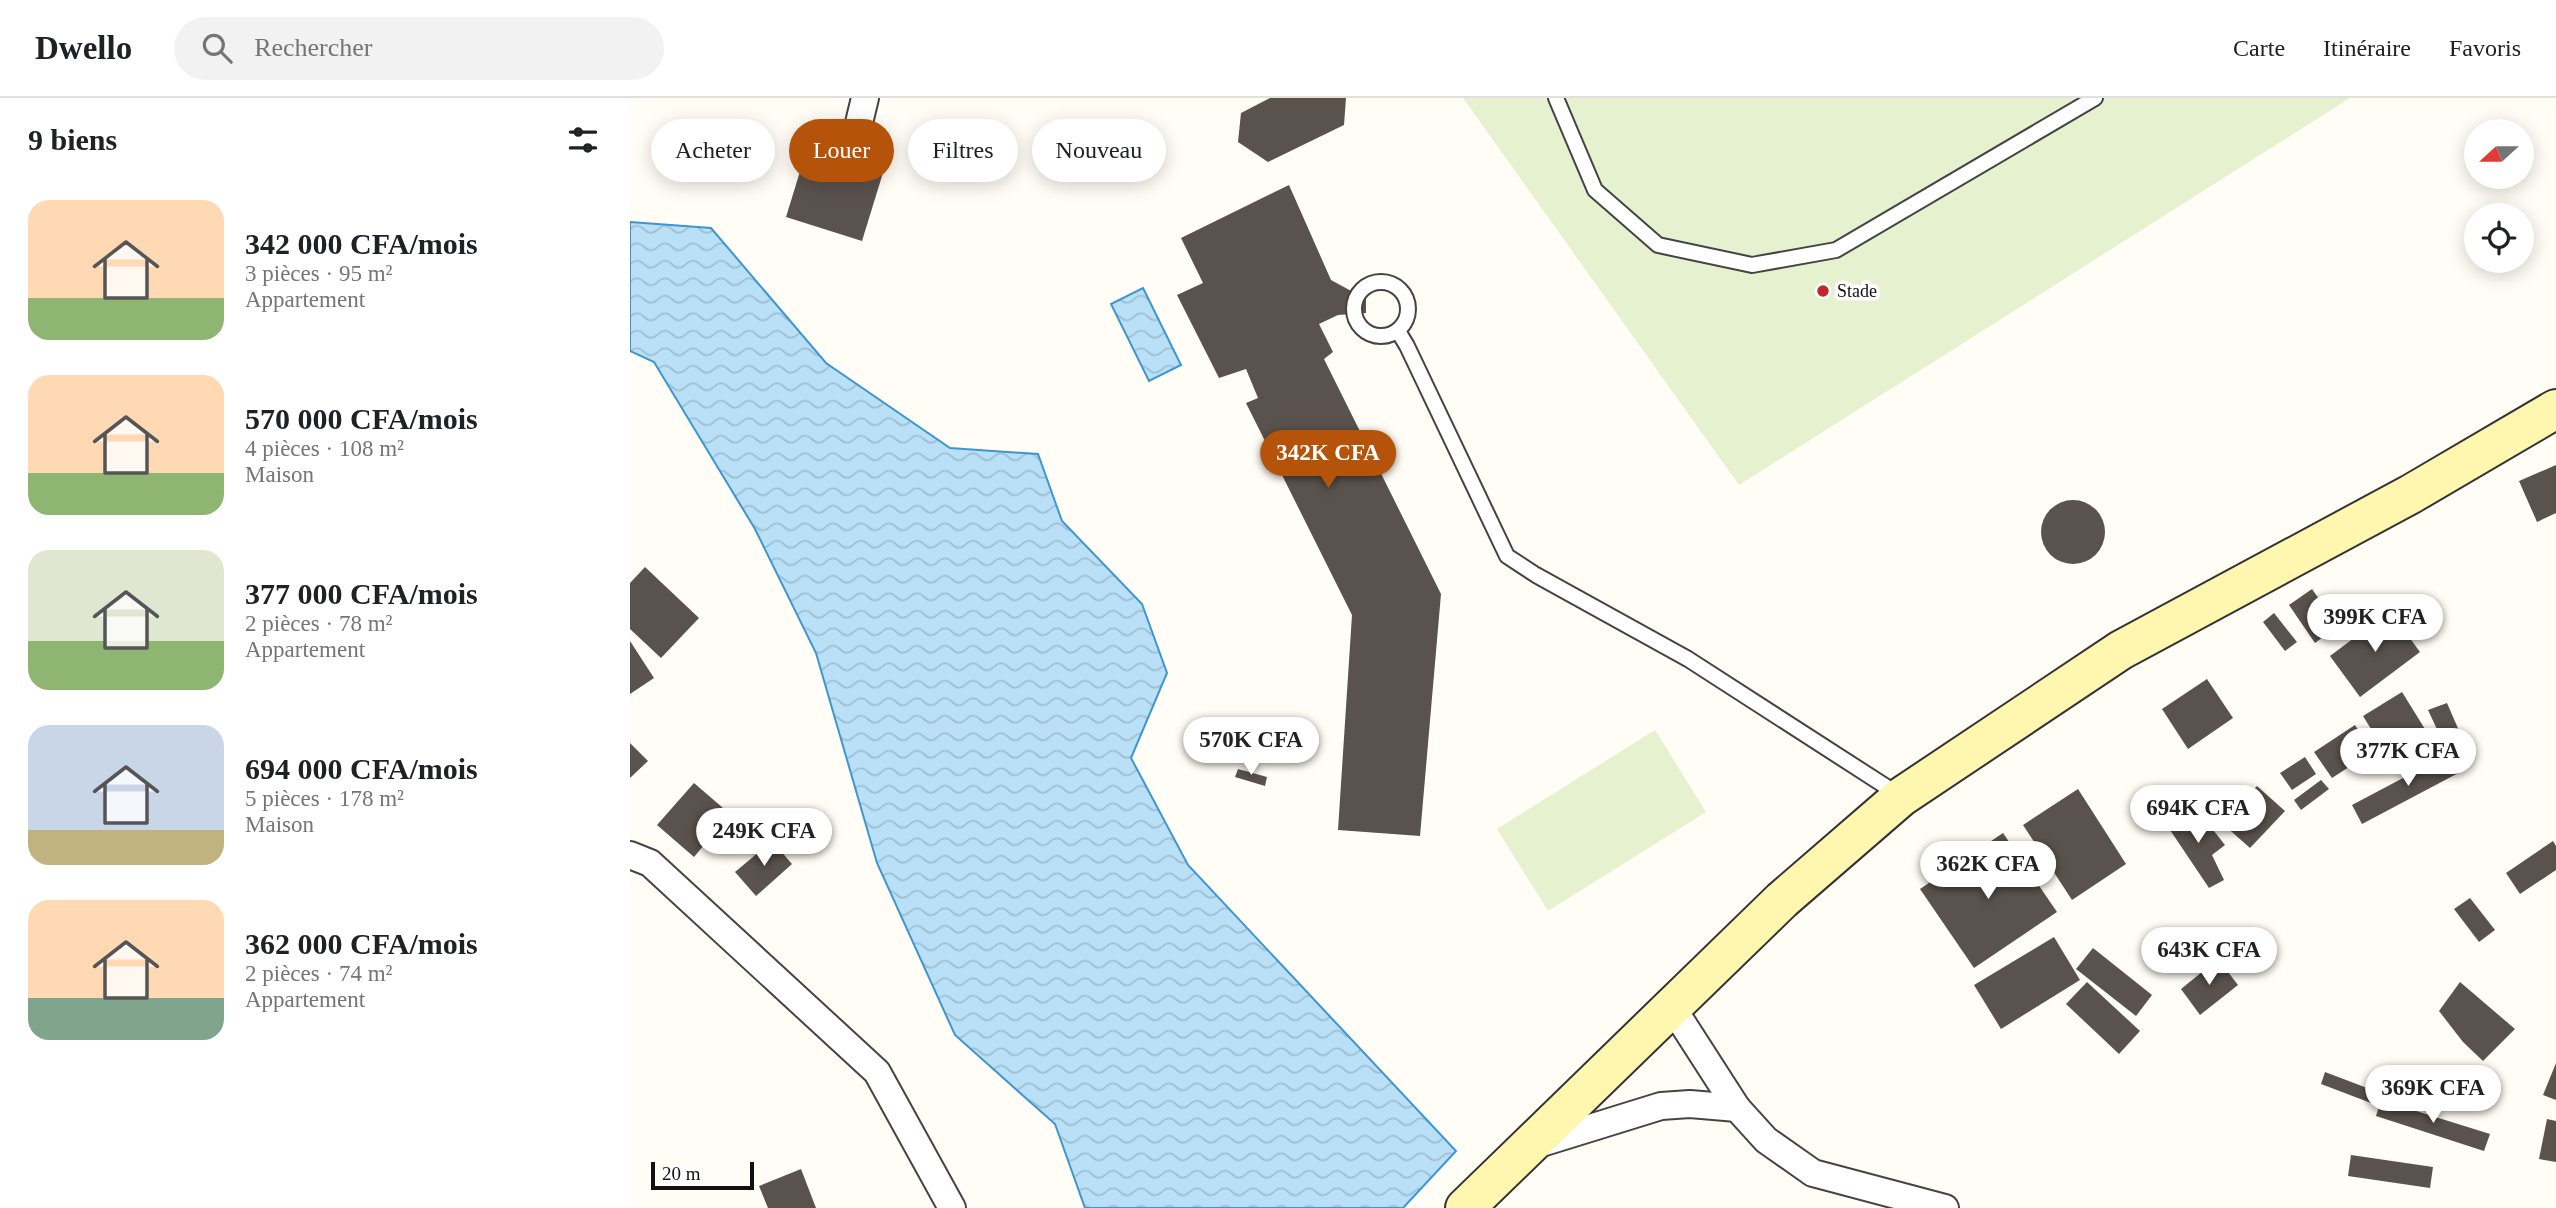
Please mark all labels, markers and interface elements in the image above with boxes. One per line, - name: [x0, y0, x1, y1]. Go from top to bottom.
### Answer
- search box: [174, 17, 664, 80]
- icon: search: [198, 29, 236, 67]
- text: Dwello: [35, 30, 132, 66]
- text: Rechercher: [254, 33, 373, 62]
- text: Carte: [2233, 35, 2285, 61]
- text: Itinéraire: [2323, 35, 2411, 61]
- text: Favoris: [2449, 35, 2521, 61]
- chip: Acheter: [651, 119, 775, 182]
- chip: Louer: [789, 119, 894, 182]
- chip: Filtres: [908, 119, 1018, 182]
- chip: Nouveau: [1032, 119, 1166, 182]
- north arrow: [2464, 119, 2534, 189]
- map controls: [2464, 119, 2534, 273]
- icon: filters: [564, 121, 602, 159]
- text: 9 biens: [28, 123, 117, 156]
- button: locate: [2464, 203, 2534, 273]
- text: 342 000 CFA/mois: [245, 227, 478, 260]
- icon: home: [84, 228, 168, 312]
- text: 3 pièces · 95 m²: [245, 261, 392, 286]
- place label: Stade: [1837, 281, 1877, 301]
- marker: Stade: [1815, 283, 1831, 299]
- text: Appartement: [245, 287, 365, 312]
- text: 570 000 CFA/mois: [245, 402, 478, 435]
- icon: home: [84, 403, 168, 487]
- pin: 342K CFA: [1256, 430, 1400, 490]
- text: 4 pièces · 108 m²: [245, 436, 404, 461]
- text: 342K CFA: [1276, 440, 1380, 465]
- text: Maison: [245, 462, 314, 487]
- text: 377 000 CFA/mois: [245, 577, 478, 610]
- icon: home: [84, 578, 168, 662]
- pin: 399K CFA: [2303, 594, 2447, 654]
- text: 399K CFA: [2323, 604, 2427, 629]
- text: 2 pièces · 78 m²: [245, 611, 392, 636]
- text: Appartement: [245, 637, 365, 662]
- pin: 570K CFA: [1179, 718, 1323, 777]
- text: 570K CFA: [1199, 727, 1303, 752]
- pin: 377K CFA: [2336, 728, 2480, 788]
- text: 377K CFA: [2356, 738, 2460, 763]
- text: 694 000 CFA/mois: [245, 752, 478, 785]
- icon: home: [84, 753, 168, 837]
- text: 5 pièces · 178 m²: [245, 786, 404, 811]
- pin: 694K CFA: [2126, 786, 2270, 845]
- text: 694K CFA: [2146, 795, 2250, 820]
- pin: 249K CFA: [692, 808, 836, 868]
- text: Maison: [245, 812, 314, 837]
- text: 249K CFA: [712, 818, 816, 843]
- pin: 362K CFA: [1916, 842, 2060, 901]
- text: 362K CFA: [1936, 851, 2040, 876]
- text: 362 000 CFA/mois: [245, 927, 478, 960]
- icon: home: [84, 928, 168, 1012]
- pin: 643K CFA: [2137, 928, 2281, 987]
- text: 643K CFA: [2157, 937, 2261, 962]
- text: 2 pièces · 74 m²: [245, 961, 392, 986]
- text: Appartement: [245, 987, 365, 1012]
- pin: 369K CFA: [2361, 1066, 2505, 1125]
- text: 369K CFA: [2381, 1075, 2485, 1100]
- scale bar: [651, 1159, 754, 1191]
- text: 20 m: [662, 1163, 701, 1184]

